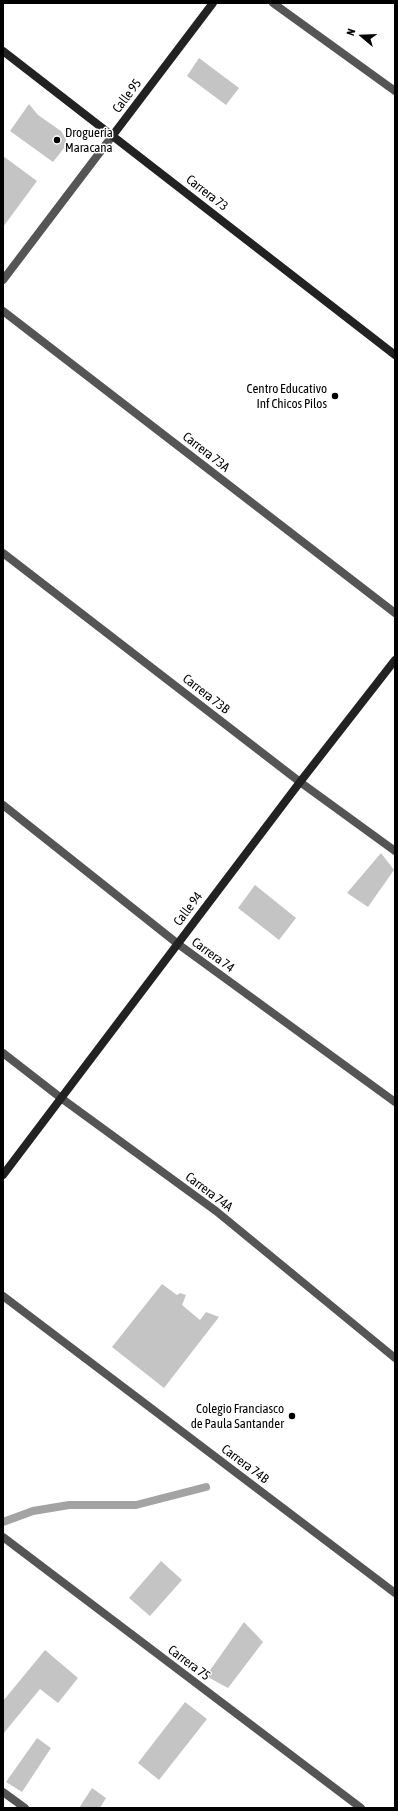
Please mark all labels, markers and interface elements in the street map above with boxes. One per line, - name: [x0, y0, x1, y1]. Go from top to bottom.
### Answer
- north arrow: [342, 16, 382, 56]
- text: N: [344, 27, 357, 37]
- street label: Calle 95: [109, 76, 145, 116]
- place label: Droguería Maracana: [65, 125, 113, 156]
- marker: Droguería Maracana: [52, 135, 62, 145]
- street label: Carrera 73: [183, 172, 231, 214]
- place label: Centro Educativo Inf Chicos Pilos: [247, 381, 327, 412]
- marker: Centro Educativo Inf Chicos Pilos: [330, 391, 340, 401]
- street label: Carrera 73A: [179, 429, 233, 475]
- street label: Carrera 73B: [179, 671, 233, 717]
- street label: Calle 94: [170, 889, 206, 929]
- street label: Carrera 74: [189, 934, 237, 976]
- street label: Carrera 74A: [182, 1169, 236, 1215]
- place label: Colegio Franciasco de Paula Santander: [191, 1401, 284, 1432]
- marker: Colegio Franciasco de Paula Santander: [287, 1411, 297, 1421]
- street label: Carrera 74B: [218, 1441, 272, 1487]
- street label: Carrera 75: [165, 1642, 213, 1684]

